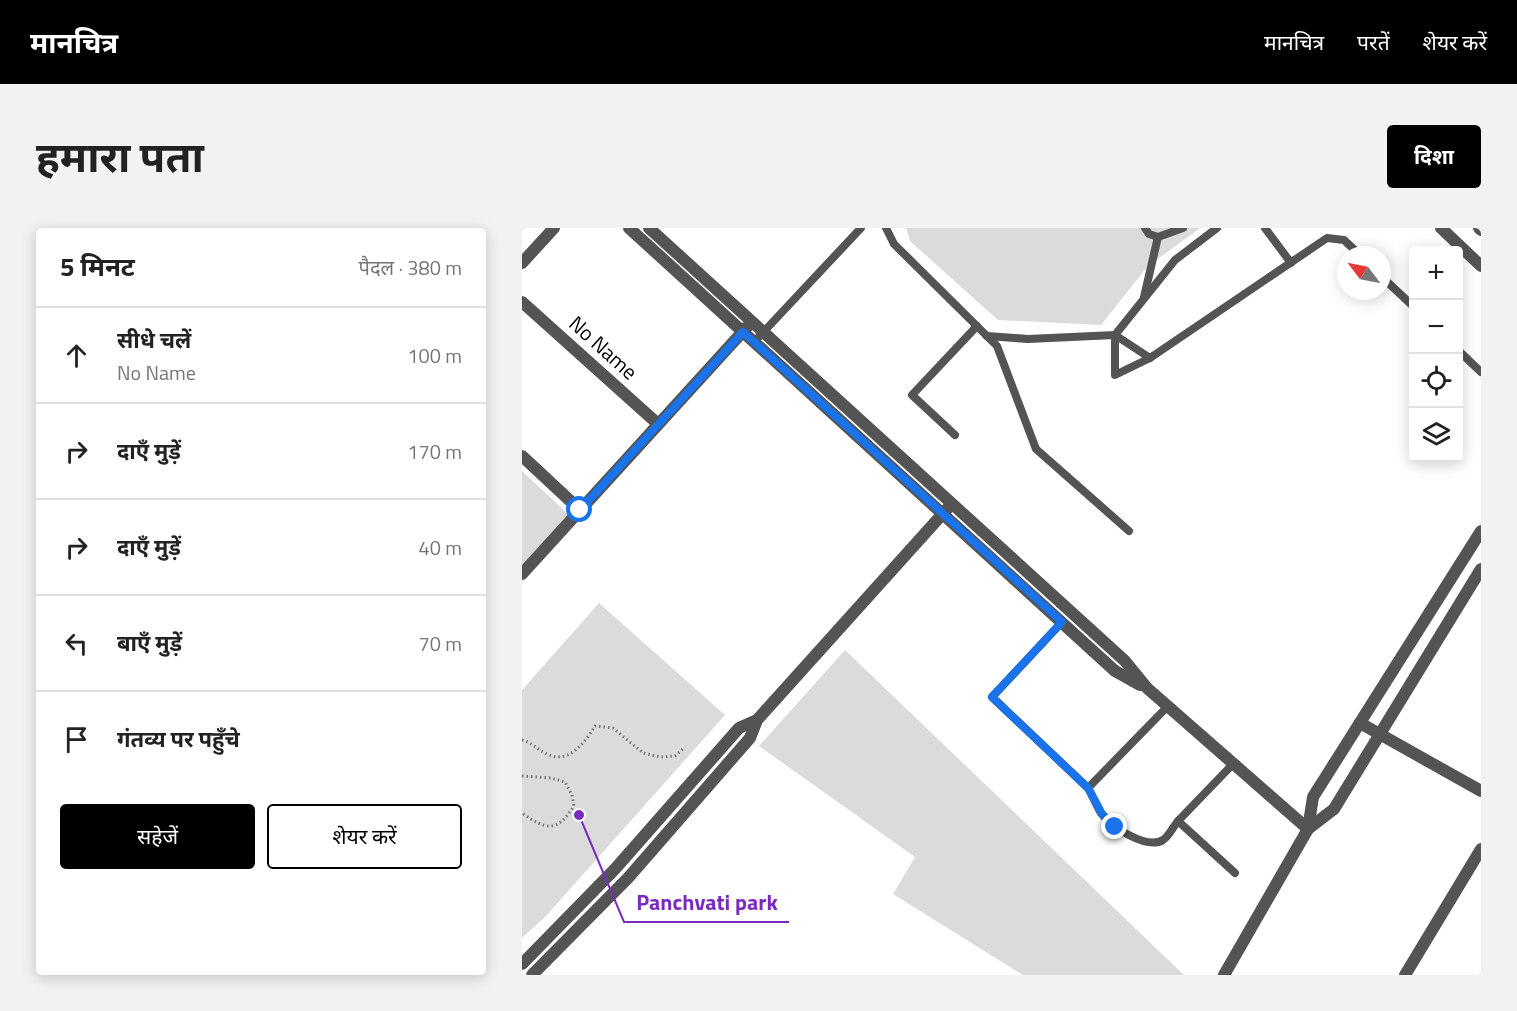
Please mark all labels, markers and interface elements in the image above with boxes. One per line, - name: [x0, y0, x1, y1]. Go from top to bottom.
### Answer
- text: मानचित्र: [30, 21, 118, 64]
- text: मानचित्र: [1264, 26, 1324, 58]
- text: परतें: [1357, 26, 1390, 58]
- text: शेयर करें: [1423, 26, 1487, 58]
- text: हमारा पता: [36, 124, 204, 188]
- button: दिशा: [1387, 125, 1481, 188]
- north arrow: [1337, 246, 1391, 300]
- map controls: [1409, 246, 1463, 462]
- button: +: [1409, 246, 1463, 300]
- text: 5 मिनट: [60, 247, 135, 286]
- text: पैदल · 380 m: [359, 252, 462, 283]
- button: −: [1409, 300, 1463, 354]
- street label: No Name: [562, 308, 645, 387]
- text: सीधे चलें: [117, 323, 191, 357]
- icon: ahead: [60, 339, 93, 372]
- text: 100 m: [407, 340, 462, 371]
- button: locate: [1409, 354, 1463, 408]
- text: No Name: [117, 357, 196, 388]
- button: layers: [1409, 408, 1463, 462]
- text: दाएँ मुड़ें: [117, 434, 181, 468]
- icon: right: [60, 435, 93, 468]
- text: 170 m: [407, 436, 462, 467]
- route start: [566, 496, 592, 522]
- text: दाएँ मुड़ें: [117, 530, 181, 564]
- icon: right: [60, 531, 93, 564]
- text: 40 m: [418, 532, 462, 563]
- text: बाएँ मुड़ें: [117, 626, 182, 660]
- icon: left: [60, 627, 93, 660]
- text: 70 m: [418, 628, 462, 659]
- text: गंतव्य पर पहुँचे: [117, 722, 240, 756]
- icon: arrive: [60, 723, 93, 756]
- button: सहेजें: [60, 804, 255, 869]
- button: शेयर करें: [267, 804, 462, 869]
- route end: [1101, 813, 1127, 839]
- callout: Panchvati park: [624, 882, 789, 922]
- text: Panchvati park: [636, 885, 778, 919]

